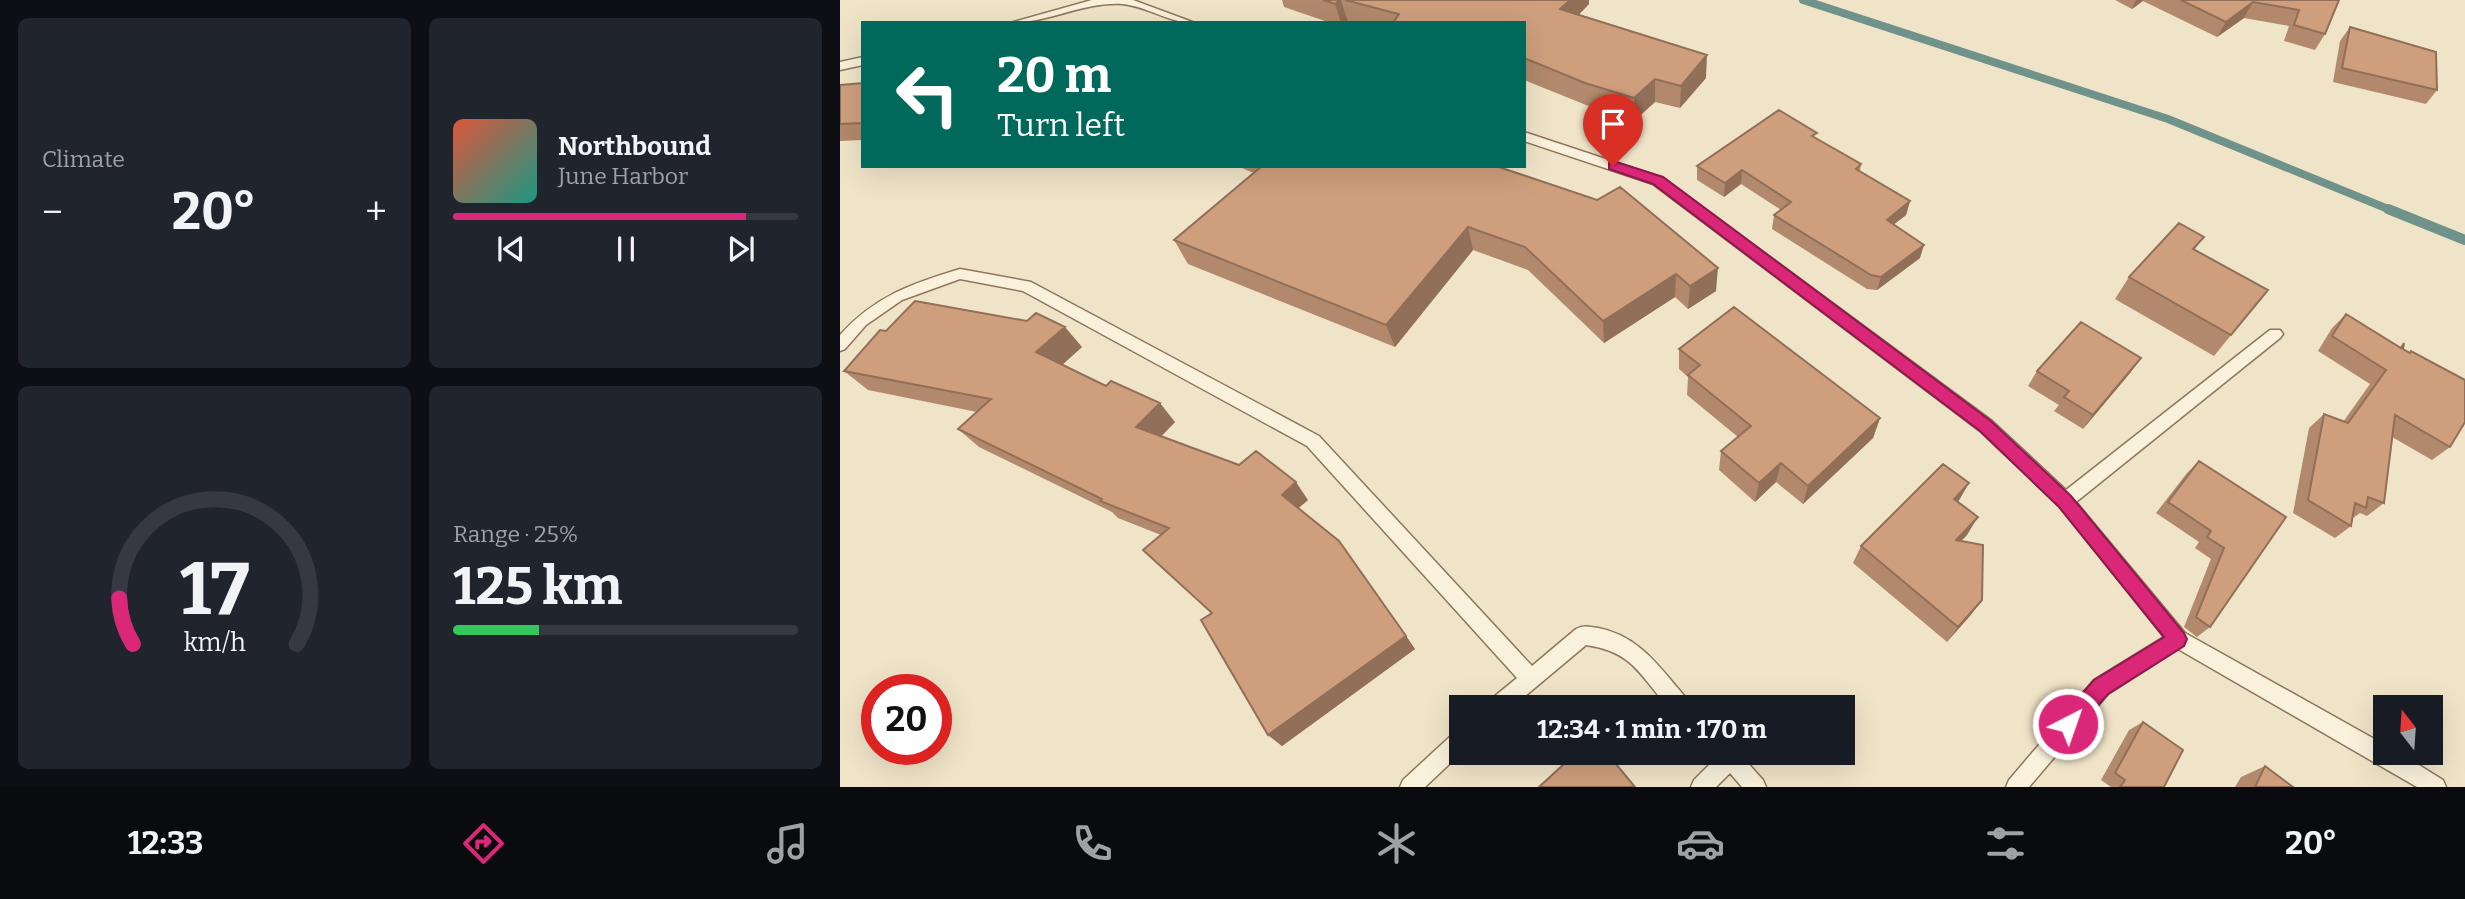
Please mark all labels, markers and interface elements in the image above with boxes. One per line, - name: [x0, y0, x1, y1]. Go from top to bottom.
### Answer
- text: 20 m: [997, 46, 1111, 105]
- icon: left: [882, 49, 973, 140]
- pin: [1583, 94, 1643, 166]
- icon: arrive: [1594, 105, 1632, 143]
- text: Turn left: [997, 106, 1125, 144]
- text: Northbound: [558, 131, 711, 162]
- text: Climate: [42, 145, 125, 173]
- text: June Harbor: [558, 162, 688, 190]
- text: 20°: [172, 180, 256, 243]
- text: −: [42, 189, 63, 235]
- text: +: [365, 189, 387, 235]
- icon: previous: [492, 230, 530, 268]
- icon: pause: [607, 230, 645, 268]
- icon: next: [722, 230, 760, 268]
- text: Range · 25%: [453, 520, 578, 548]
- text: 17: [180, 546, 249, 633]
- text: 125 km: [453, 555, 622, 618]
- text: km/h: [184, 627, 246, 657]
- speed limit sign: 20: [861, 674, 952, 765]
- position arrow: [2031, 687, 2105, 761]
- north arrow: [2373, 695, 2443, 765]
- map controls: [2373, 695, 2443, 765]
- text: 12:34 · 1 min · 170 m: [1537, 714, 1767, 745]
- icon: directions: [459, 819, 508, 868]
- icon: music: [763, 819, 812, 868]
- icon: phone: [1068, 819, 1117, 868]
- icon: climate: [1372, 819, 1421, 868]
- icon: car: [1676, 819, 1725, 868]
- icon: filters: [1981, 819, 2030, 868]
- text: 12:33: [128, 824, 203, 862]
- text: 20°: [2285, 824, 2337, 862]

